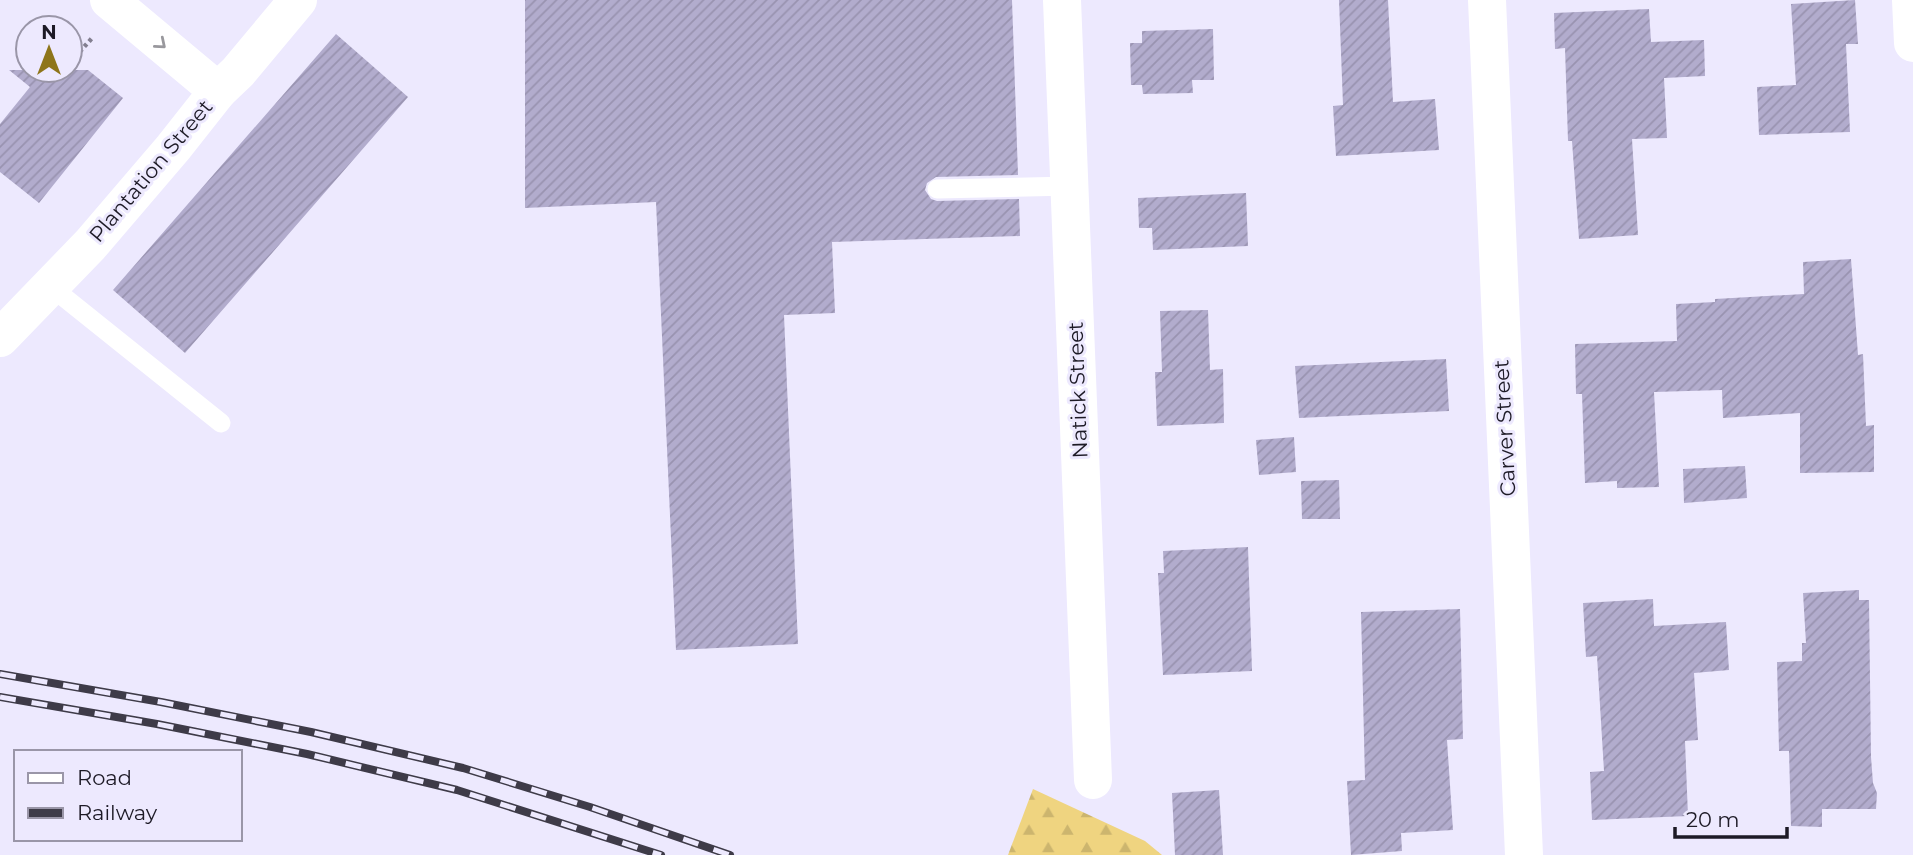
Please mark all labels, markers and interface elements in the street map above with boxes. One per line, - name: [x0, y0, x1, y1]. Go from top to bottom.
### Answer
- north arrow: [14, 14, 84, 84]
- text: N: [41, 21, 57, 44]
- one-way arrow: [152, 36, 165, 48]
- street label: Plantation Street: [84, 94, 218, 247]
- street label: Natick Street: [1063, 321, 1092, 459]
- street label: Carver Street: [1488, 359, 1521, 497]
- legend: [14, 750, 242, 841]
- text: Road: [77, 765, 132, 790]
- scale bar: [1675, 796, 1787, 840]
- text: Railway: [77, 800, 158, 825]
- text: 20 m: [1686, 807, 1740, 832]

